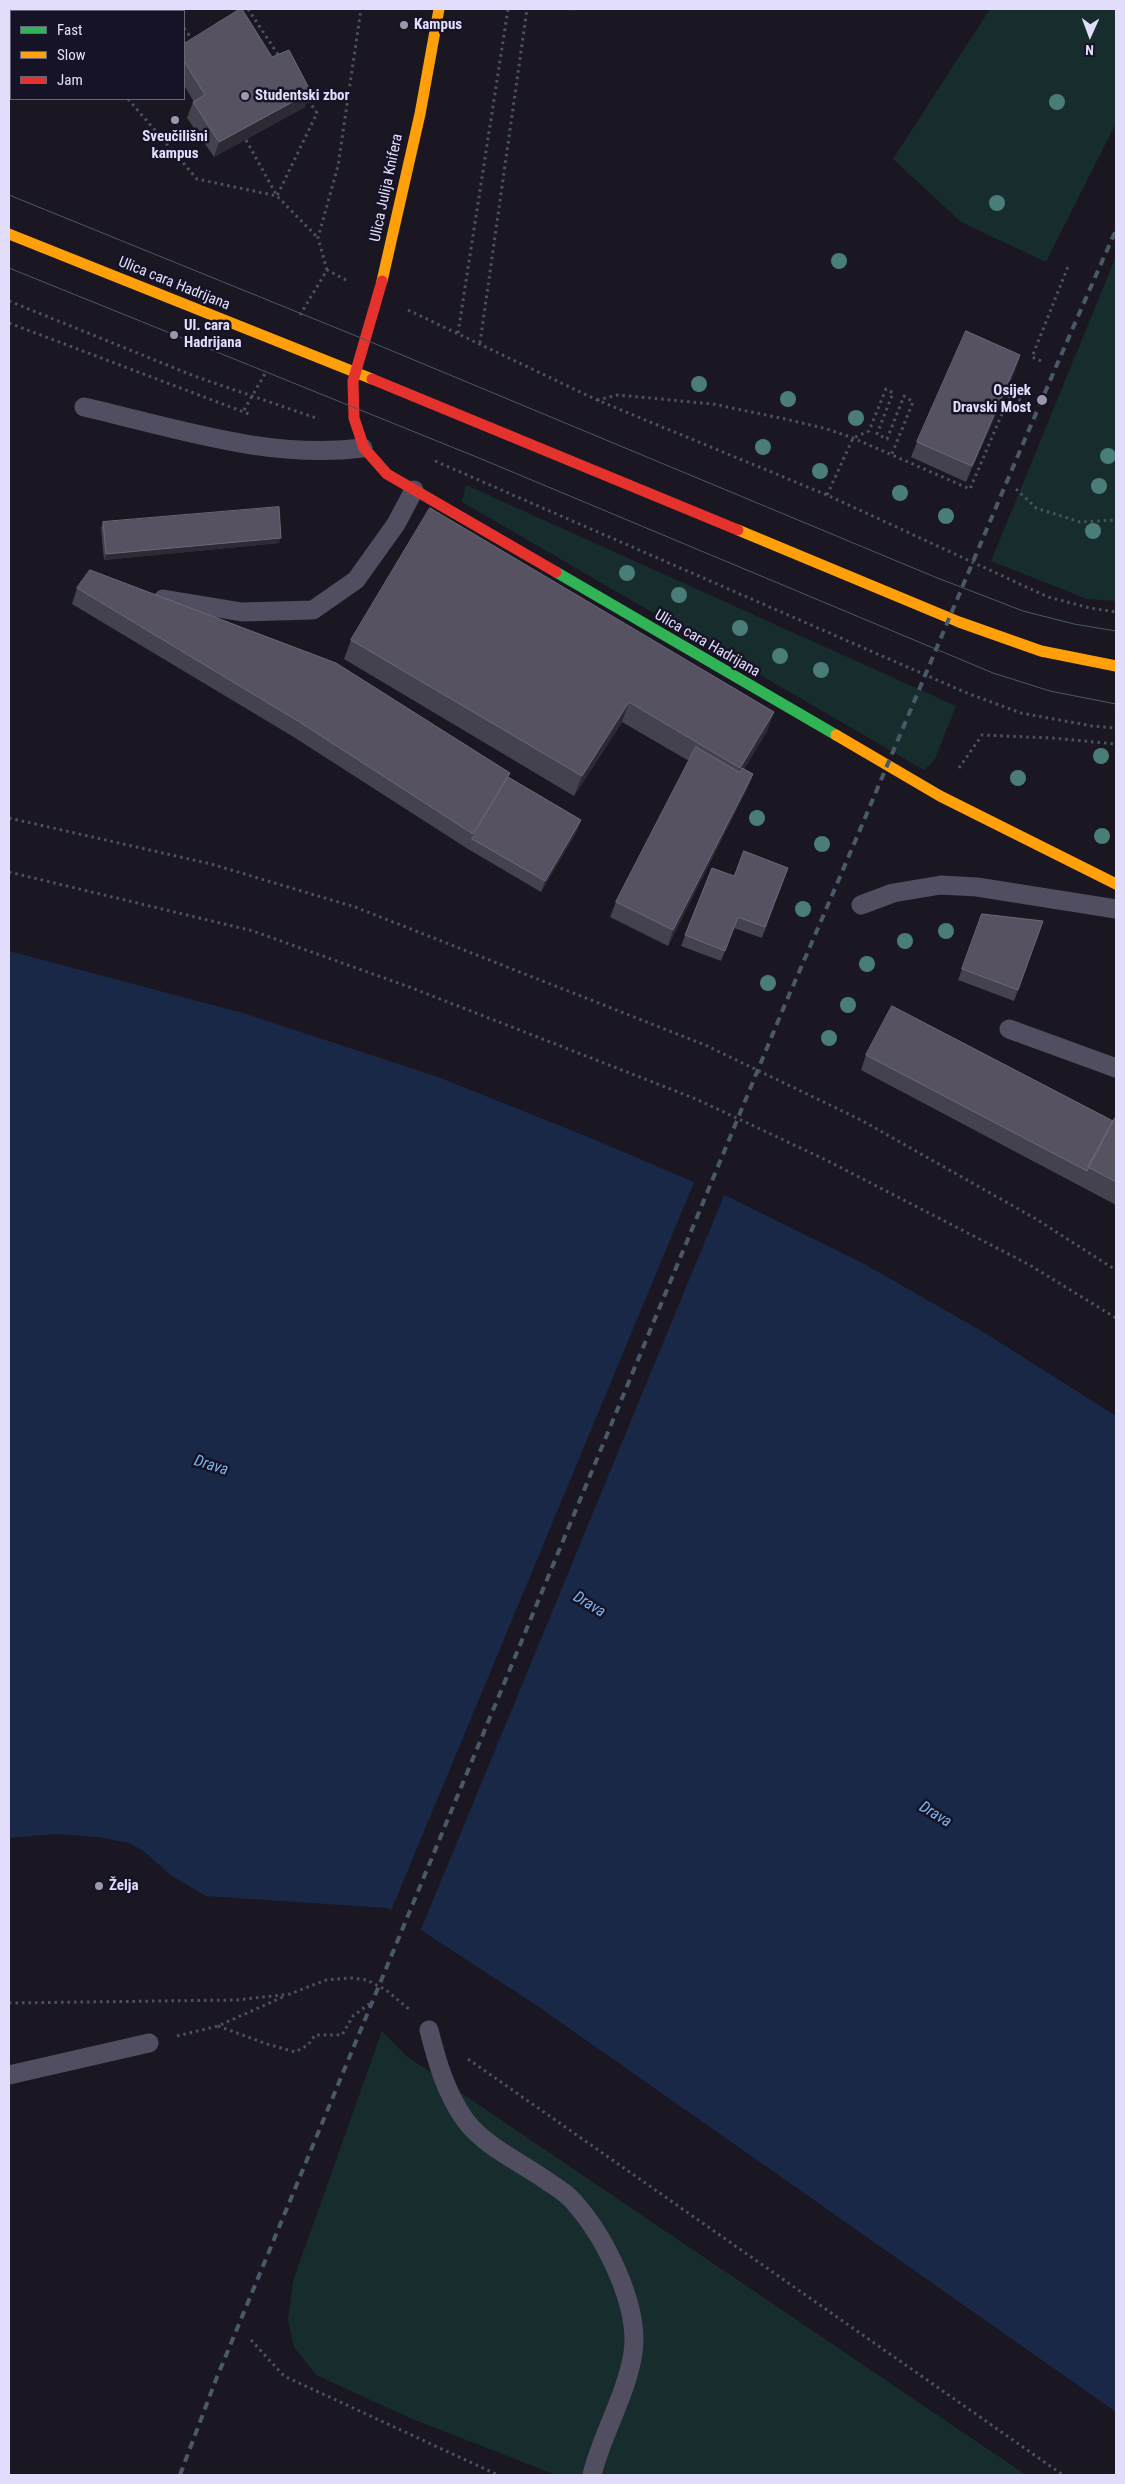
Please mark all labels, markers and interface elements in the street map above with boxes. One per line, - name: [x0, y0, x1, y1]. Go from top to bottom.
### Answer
- legend: [10, 10, 185, 100]
- north arrow: [1065, 10, 1115, 60]
- place label: Kampus: [414, 16, 462, 34]
- marker: Kampus: [398, 19, 410, 31]
- text: Fast: [57, 21, 82, 39]
- text: N: [1085, 42, 1094, 58]
- text: Slow: [57, 46, 86, 64]
- text: Jam: [57, 71, 83, 89]
- place label: Studentski zbor: [255, 87, 350, 105]
- marker: Studentski zbor: [239, 90, 251, 102]
- marker: Sveučilišni kampus: [169, 114, 181, 126]
- place label: Sveučilišni kampus: [142, 128, 208, 163]
- street label: Ulica Julija Knifera: [367, 132, 407, 244]
- street label: Ulica cara Hadrijana: [116, 253, 232, 315]
- place label: Ul. cara Hadrijana: [184, 317, 242, 352]
- marker: Ul. cara Hadrijana: [168, 329, 180, 341]
- place label: Osijek Dravski Most: [953, 382, 1031, 417]
- marker: Osijek Dravski Most: [1035, 393, 1049, 407]
- street label: Ulica cara Hadrijana: [651, 607, 763, 681]
- water label: Drava: [192, 1452, 230, 1480]
- water label: Drava: [569, 1588, 609, 1622]
- water label: Drava: [915, 1798, 955, 1832]
- place label: Želja: [109, 1877, 139, 1895]
- marker: Želja: [93, 1880, 105, 1892]

